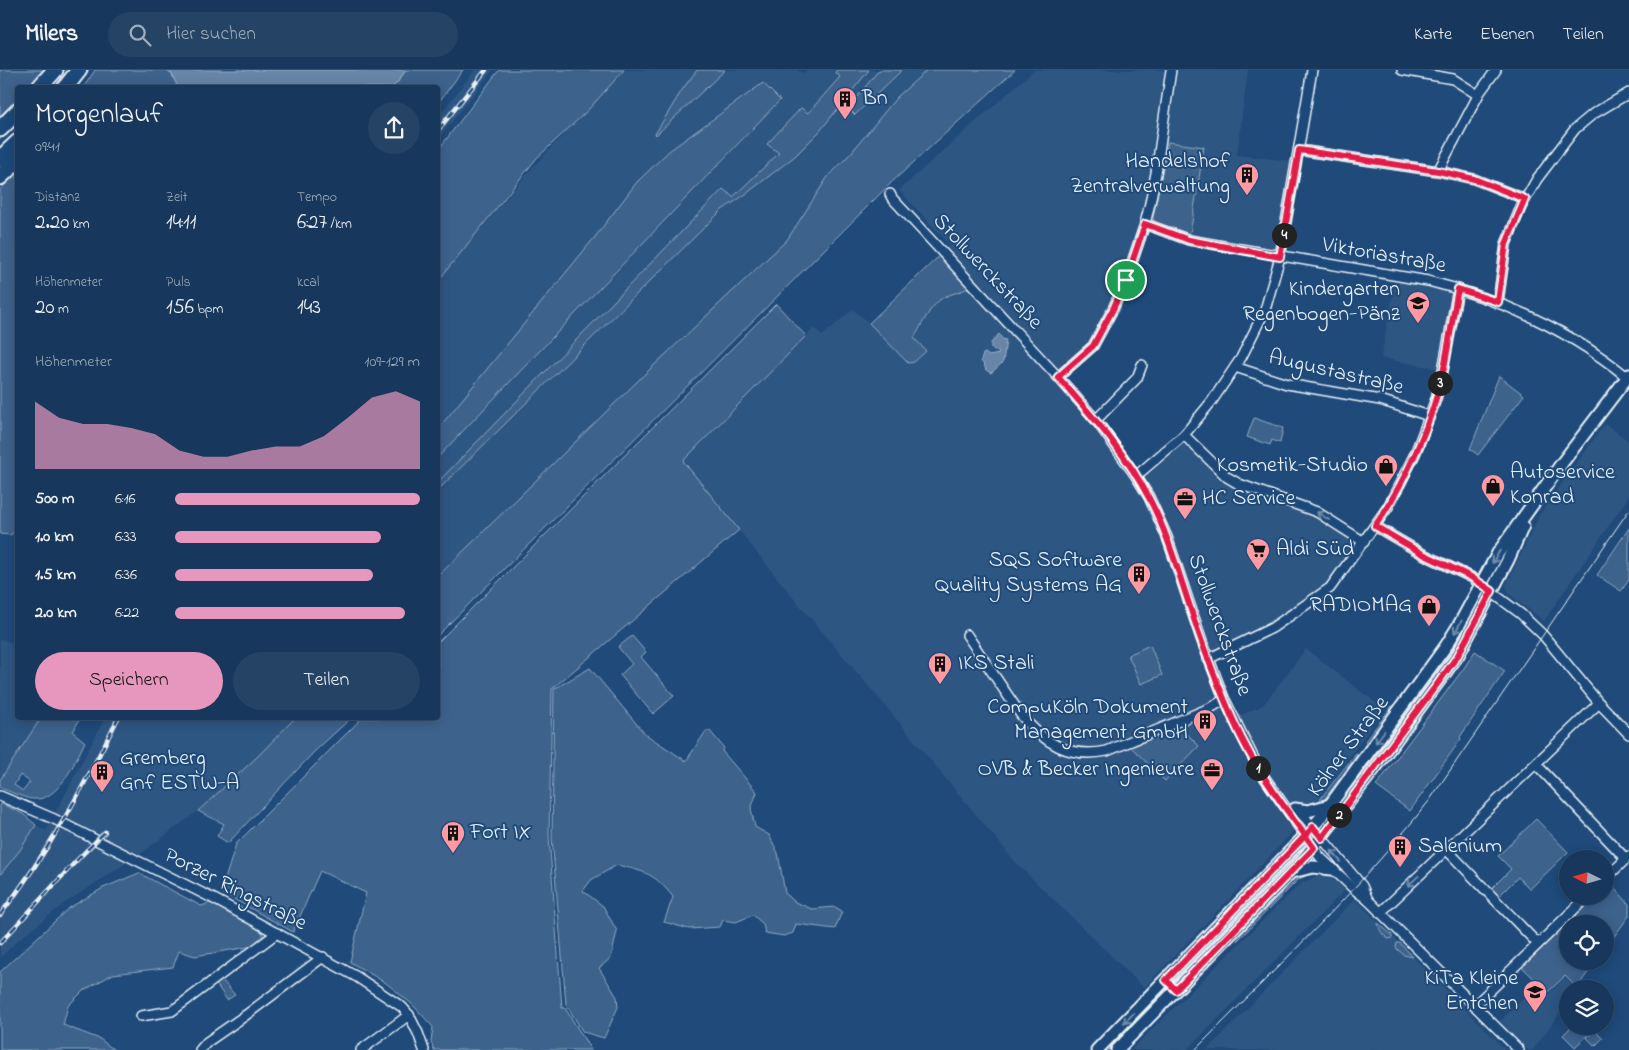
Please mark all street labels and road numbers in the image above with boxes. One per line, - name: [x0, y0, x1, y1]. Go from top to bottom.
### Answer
- street label: Stollwerckstraße: [925, 207, 1050, 337]
- street label: Viktoriastraße: [1319, 229, 1449, 283]
- street label: Augustastraße: [1265, 342, 1407, 405]
- street label: Stollwerckstraße: [1179, 550, 1260, 701]
- street label: Kölner Straße: [1300, 689, 1398, 804]
- street label: Porzer Ringstraße: [158, 840, 312, 941]

